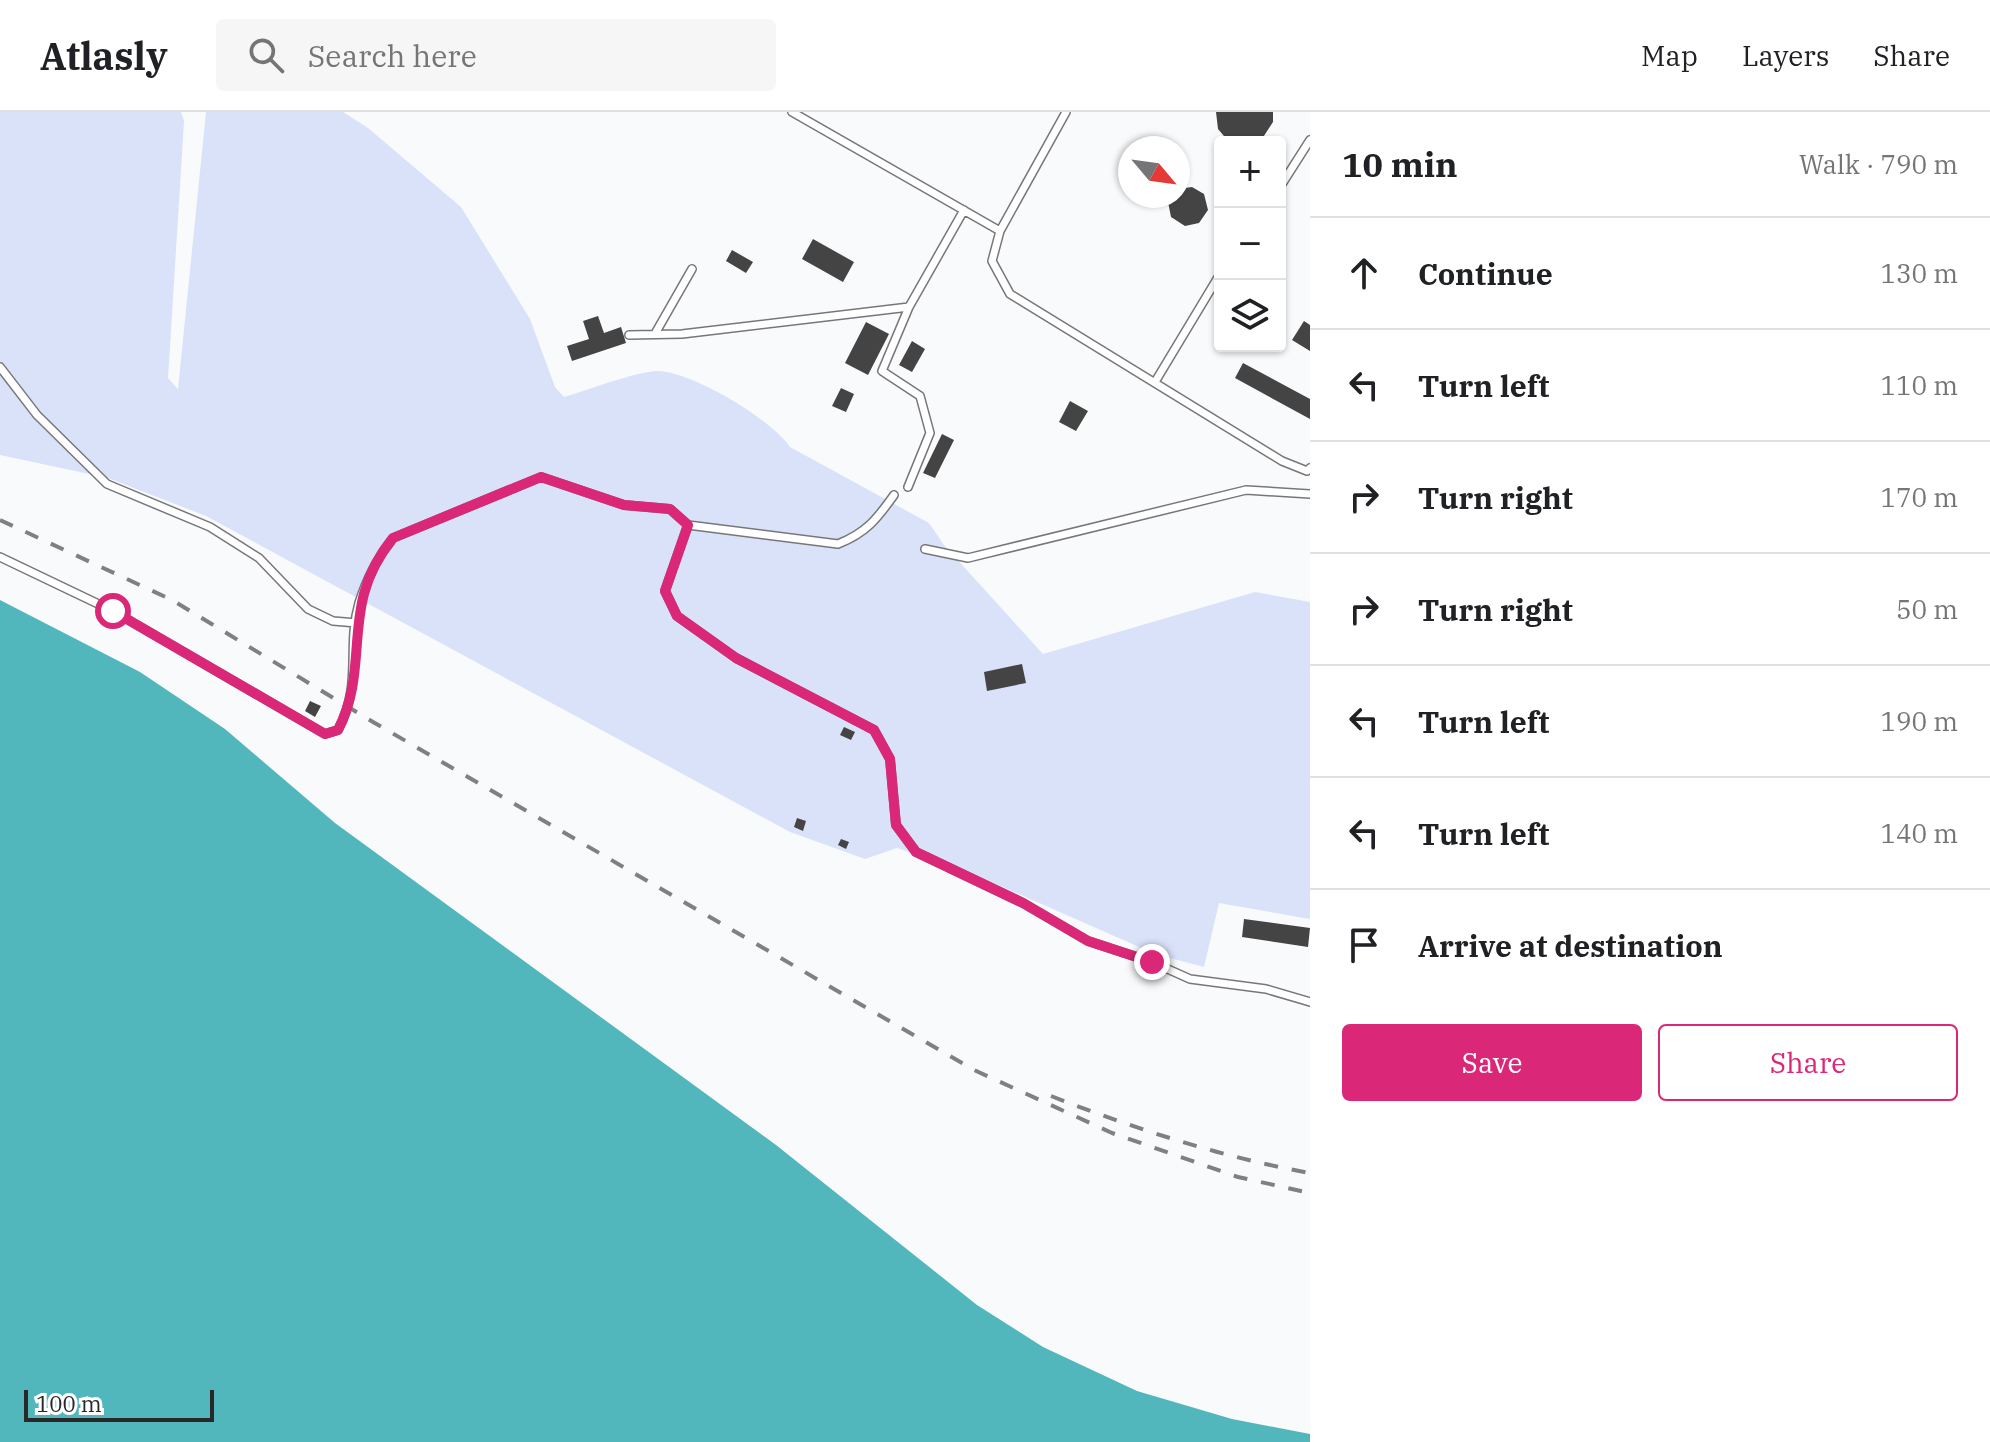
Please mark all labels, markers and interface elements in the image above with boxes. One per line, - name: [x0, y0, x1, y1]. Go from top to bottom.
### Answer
- search box: [216, 19, 776, 91]
- text: Atlasly: [40, 31, 168, 80]
- icon: search: [244, 33, 288, 77]
- text: Search here: [308, 36, 477, 75]
- text: Map: [1641, 37, 1698, 74]
- text: Layers: [1742, 37, 1829, 74]
- text: Share: [1873, 37, 1950, 74]
- north arrow: [1118, 136, 1190, 208]
- map controls: [1214, 136, 1286, 352]
- button: +: [1214, 136, 1286, 208]
- text: 10 min: [1342, 142, 1458, 186]
- text: Walk · 790 m: [1799, 147, 1958, 181]
- button: −: [1214, 208, 1286, 280]
- icon: ahead: [1342, 251, 1386, 295]
- text: Continue: [1418, 254, 1553, 293]
- text: 130 m: [1880, 256, 1958, 290]
- button: layers: [1214, 280, 1286, 352]
- icon: left: [1342, 363, 1386, 407]
- text: Turn left: [1418, 366, 1550, 405]
- text: 110 m: [1880, 368, 1958, 402]
- icon: right: [1342, 475, 1386, 519]
- text: Turn right: [1418, 478, 1573, 517]
- text: 170 m: [1880, 480, 1958, 514]
- icon: right: [1342, 587, 1386, 631]
- text: Turn right: [1418, 590, 1573, 629]
- text: 50 m: [1896, 592, 1958, 626]
- route start: [95, 593, 131, 629]
- icon: left: [1342, 699, 1386, 743]
- text: Turn left: [1418, 702, 1550, 741]
- text: 190 m: [1880, 704, 1958, 738]
- icon: left: [1342, 811, 1386, 855]
- text: Turn left: [1418, 814, 1550, 853]
- text: 140 m: [1880, 816, 1958, 850]
- icon: arrive: [1342, 923, 1386, 967]
- text: Arrive at destination: [1418, 926, 1723, 965]
- route end: [1134, 944, 1170, 980]
- button: Save: [1342, 1024, 1642, 1101]
- button: Share: [1658, 1024, 1958, 1101]
- scale bar: [24, 1386, 214, 1422]
- text: 100 m: [36, 1389, 102, 1418]

